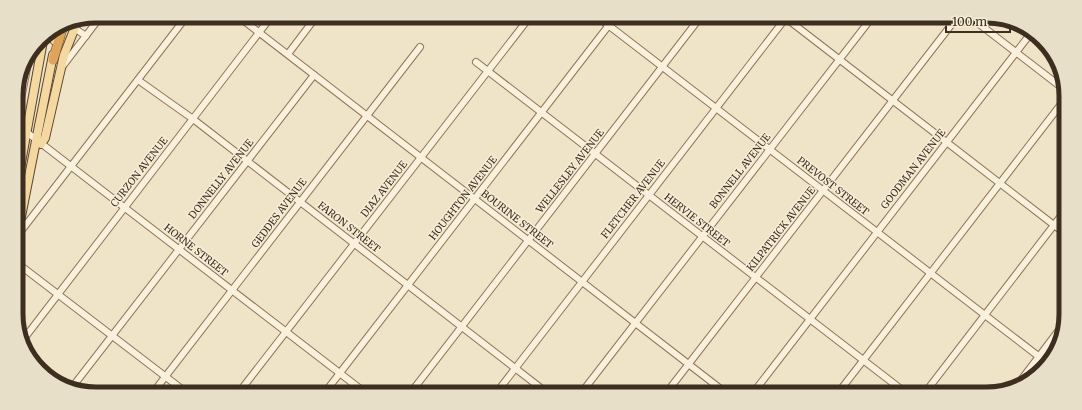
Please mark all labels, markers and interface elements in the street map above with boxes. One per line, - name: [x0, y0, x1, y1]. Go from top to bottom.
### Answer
- scale bar: [946, 8, 1010, 34]
- text: 100 m: [952, 14, 987, 29]
- street label: WELLESLEY AVENUE: [533, 126, 607, 216]
- street label: GOODMAN AVENUE: [878, 126, 949, 212]
- street label: BONNELL AVENUE: [707, 130, 774, 211]
- street label: CURZON AVENUE: [108, 134, 171, 210]
- street label: DONNELLY AVENUE: [186, 136, 257, 222]
- street label: HOUGHTON AVENUE: [426, 153, 500, 243]
- street label: PREVOST STREET: [794, 154, 872, 218]
- street label: FLETCHER AVENUE: [598, 156, 668, 241]
- street label: DIAZ AVENUE: [358, 158, 410, 220]
- street label: GEDDES AVENUE: [249, 175, 310, 250]
- street label: KILPATRICK AVENUE: [744, 184, 818, 274]
- street label: BOURINE STREET: [478, 187, 556, 251]
- street label: HERVIE STREET: [662, 190, 732, 250]
- street label: FARON STREET: [315, 199, 383, 255]
- street label: HORNE STREET: [161, 221, 231, 279]

